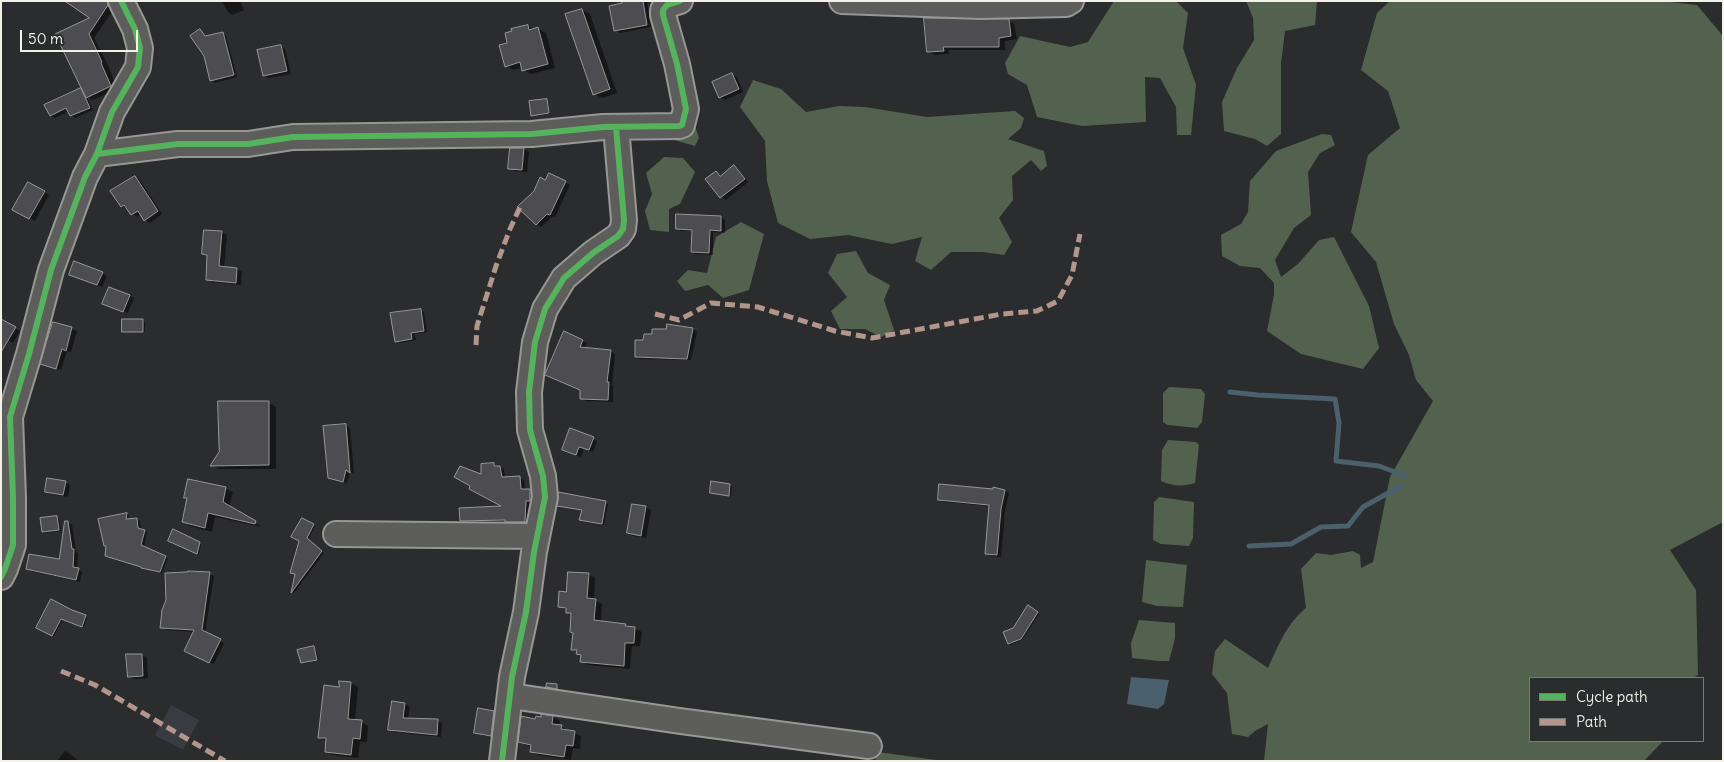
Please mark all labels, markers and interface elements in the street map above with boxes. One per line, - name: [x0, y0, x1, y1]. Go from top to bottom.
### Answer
- scale bar: [22, 20, 140, 52]
- text: 50 m: [28, 29, 63, 48]
- legend: [1529, 677, 1704, 742]
- text: Cycle path: [1576, 687, 1648, 706]
- text: Path: [1576, 712, 1607, 731]

